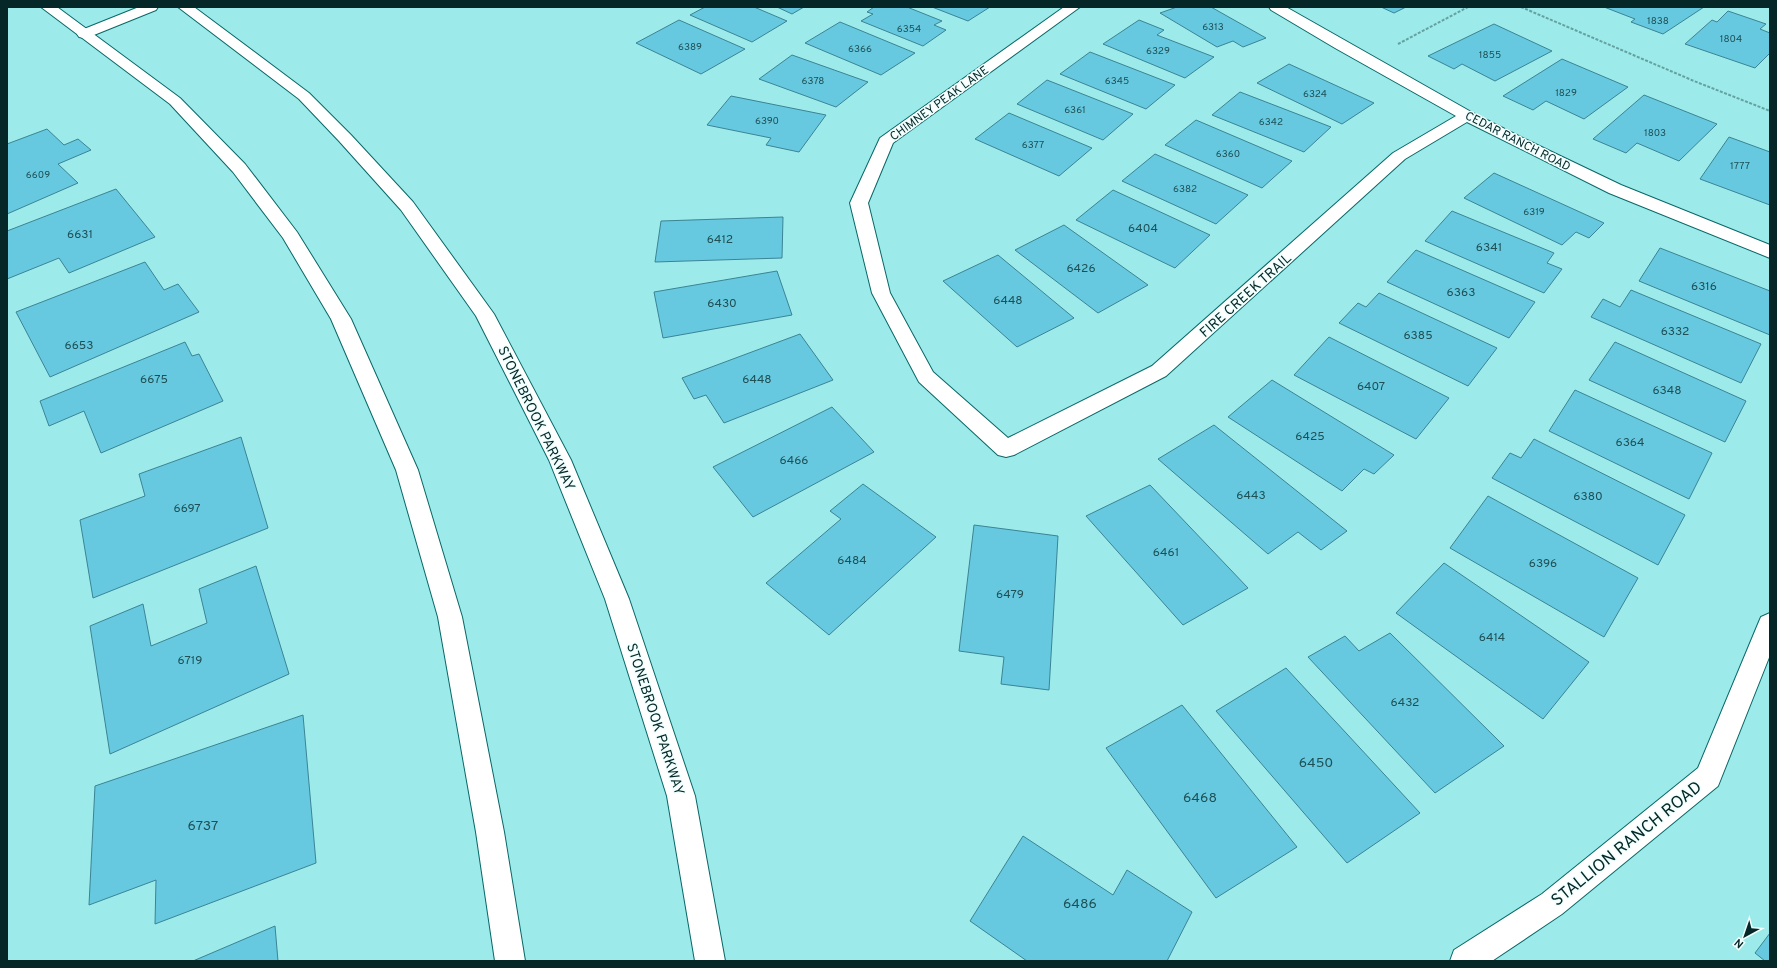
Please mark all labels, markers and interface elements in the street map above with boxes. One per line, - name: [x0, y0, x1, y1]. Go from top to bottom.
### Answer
- house number: 1838: [1647, 15, 1669, 28]
- house number: 6313: [1202, 21, 1224, 34]
- house number: 6354: [897, 23, 921, 36]
- house number: 1804: [1720, 33, 1742, 46]
- house number: 6389: [678, 41, 702, 54]
- house number: 6366: [848, 43, 872, 56]
- house number: 6329: [1146, 45, 1170, 58]
- house number: 1855: [1479, 49, 1501, 62]
- street label: CHIMNEY PEAK LANE: [887, 63, 992, 145]
- house number: 6378: [802, 75, 824, 88]
- house number: 6345: [1105, 75, 1129, 88]
- house number: 1829: [1555, 87, 1577, 100]
- house number: 6324: [1303, 88, 1327, 101]
- house number: 6361: [1064, 104, 1086, 117]
- street label: CEDAR RANCH ROAD: [1462, 108, 1573, 175]
- house number: 6390: [755, 115, 779, 128]
- house number: 6342: [1259, 116, 1283, 129]
- house number: 1803: [1644, 127, 1666, 140]
- house number: 6377: [1022, 139, 1044, 152]
- house number: 6360: [1216, 148, 1240, 161]
- house number: 1777: [1730, 160, 1750, 173]
- house number: 6609: [26, 169, 50, 182]
- house number: 6382: [1173, 183, 1197, 196]
- house number: 6319: [1523, 206, 1545, 219]
- house number: 6404: [1128, 221, 1158, 237]
- house number: 6631: [67, 227, 93, 243]
- house number: 6412: [707, 232, 733, 248]
- house number: 6341: [1476, 240, 1502, 256]
- street label: FIRE CREEK TRAIL: [1197, 250, 1296, 342]
- house number: 6426: [1066, 261, 1096, 277]
- house number: 6316: [1691, 279, 1717, 295]
- house number: 6363: [1447, 285, 1475, 301]
- house number: 6448: [993, 293, 1023, 309]
- house number: 6430: [707, 296, 737, 312]
- house number: 6332: [1661, 324, 1689, 340]
- house number: 6385: [1403, 328, 1433, 344]
- house number: 6653: [64, 338, 94, 354]
- street label: STONEBROOK PARKWAY: [493, 344, 578, 494]
- house number: 6675: [140, 372, 168, 388]
- house number: 6448: [742, 372, 772, 388]
- house number: 6407: [1357, 379, 1385, 395]
- house number: 6348: [1652, 383, 1682, 399]
- house number: 6425: [1295, 429, 1325, 445]
- house number: 6364: [1615, 435, 1645, 451]
- house number: 6466: [780, 453, 808, 469]
- house number: 6443: [1236, 488, 1266, 504]
- house number: 6380: [1573, 489, 1603, 505]
- house number: 6697: [174, 501, 200, 517]
- house number: 6461: [1153, 545, 1179, 561]
- house number: 6484: [837, 553, 867, 569]
- house number: 6396: [1529, 556, 1557, 572]
- house number: 6479: [996, 587, 1024, 603]
- house number: 6414: [1479, 630, 1505, 646]
- street label: STONEBROOK PARKWAY: [622, 641, 687, 798]
- house number: 6719: [177, 653, 203, 669]
- house number: 6432: [1391, 695, 1419, 711]
- house number: 6450: [1299, 755, 1333, 772]
- street label: STALLION RANCH ROAD: [1547, 777, 1707, 912]
- house number: 6468: [1183, 790, 1217, 807]
- house number: 6737: [188, 818, 218, 835]
- house number: 6486: [1063, 896, 1097, 913]
- north arrow: [1725, 916, 1765, 956]
- text: N: [1732, 935, 1747, 951]

